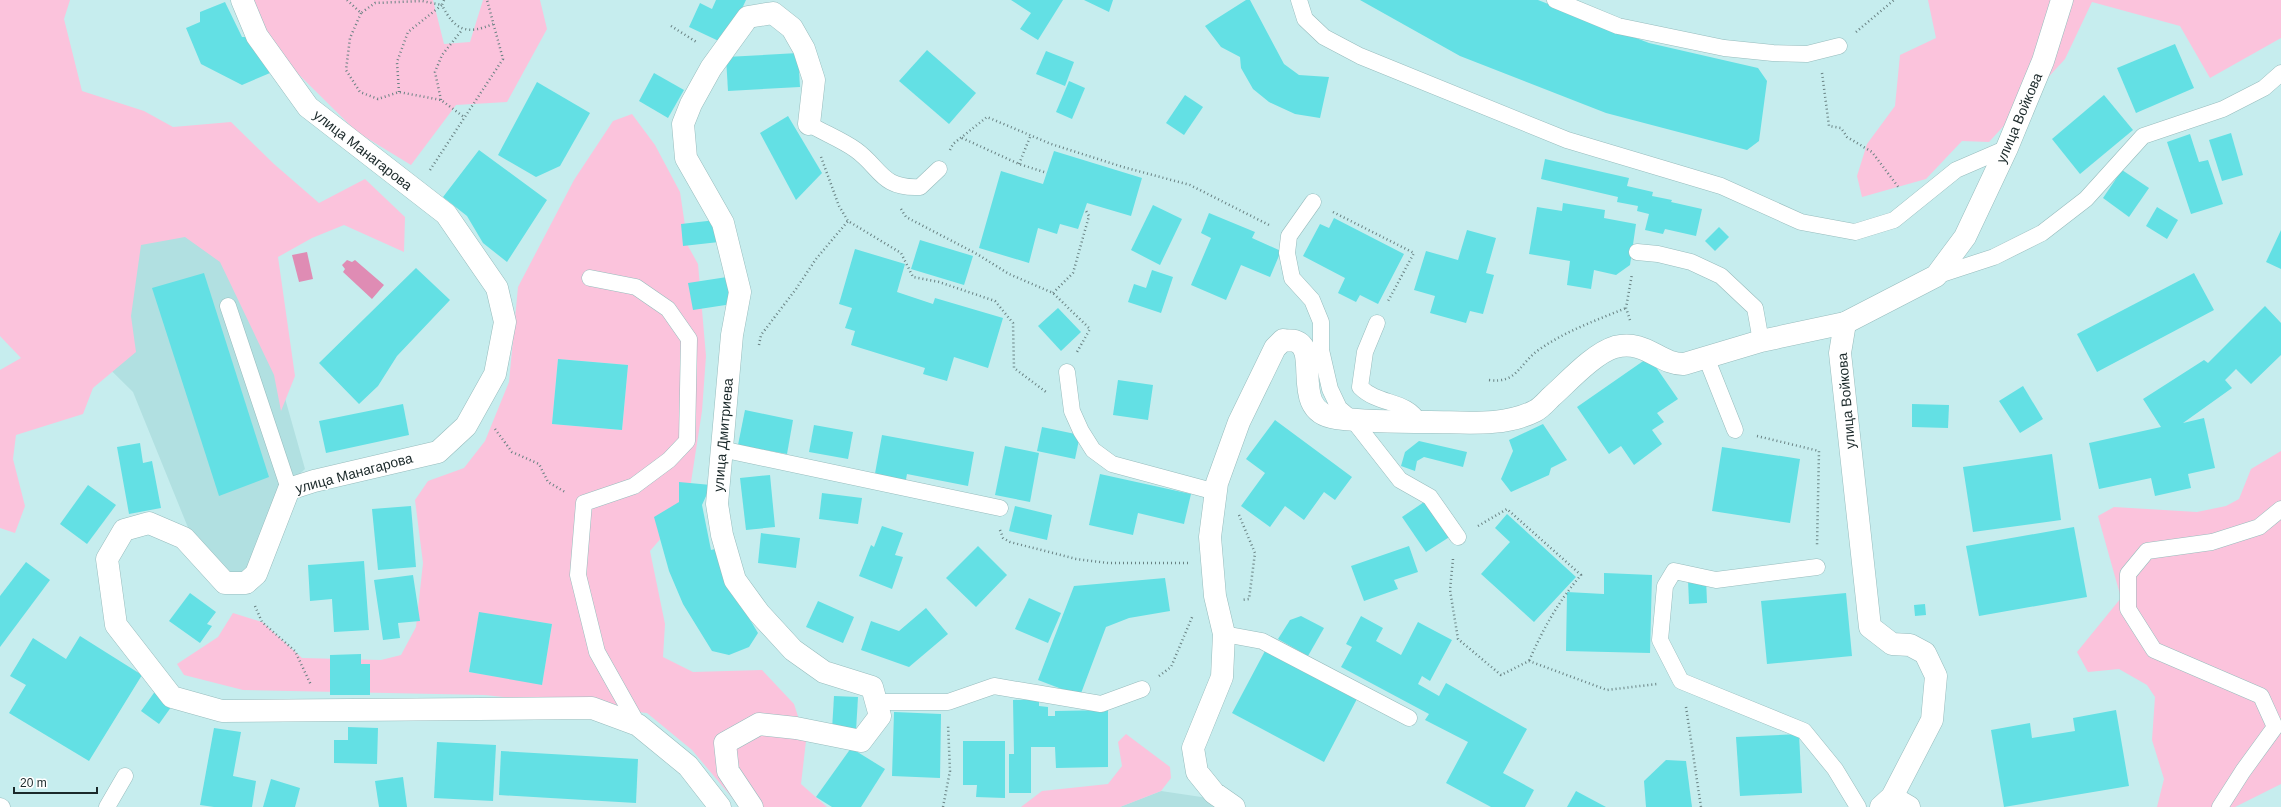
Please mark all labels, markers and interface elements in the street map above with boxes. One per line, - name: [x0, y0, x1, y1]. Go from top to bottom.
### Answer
- street label: улица Войкова: [1993, 70, 2045, 166]
- street label: улица Манагарова: [311, 107, 416, 194]
- street label: улица Войкова: [1834, 352, 1858, 450]
- street label: улица Дмитриева: [710, 377, 736, 493]
- street label: улица Манагарова: [294, 450, 415, 496]
- scale bar: [14, 769, 97, 795]
- text: 20 m: [20, 776, 47, 790]

